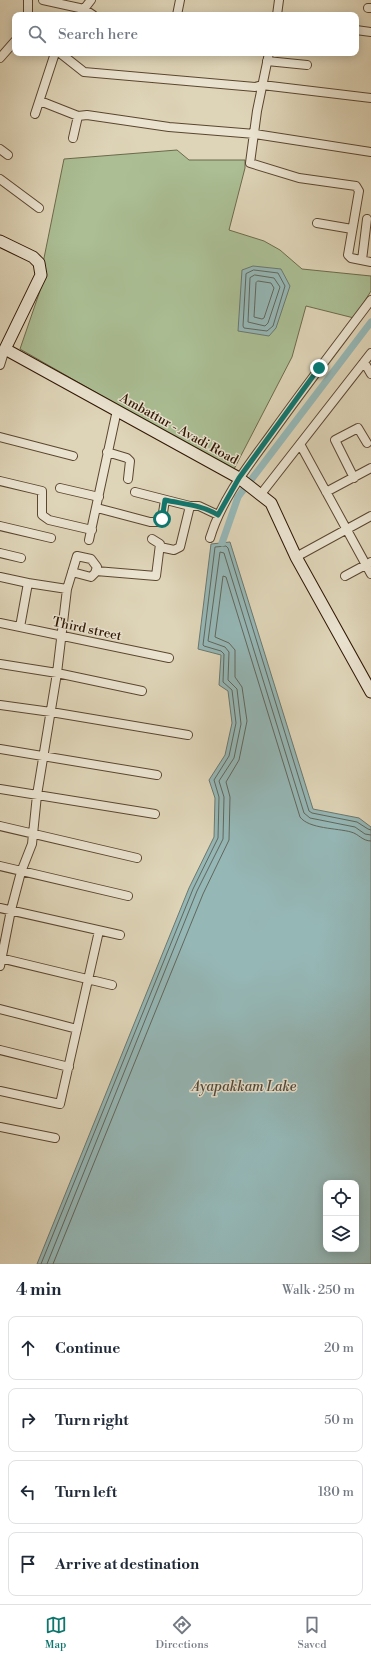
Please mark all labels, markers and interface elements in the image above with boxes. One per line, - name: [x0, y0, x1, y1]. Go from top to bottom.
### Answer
- search box: [12, 12, 359, 56]
- icon: search: [26, 23, 48, 45]
- text: Search here: [58, 25, 138, 44]
- route end: [310, 359, 328, 377]
- street label: Ambattur - Avadi Road: [116, 389, 241, 468]
- route start: [153, 510, 171, 528]
- street label: Third street: [51, 614, 123, 644]
- water label: Ayapakkam Lake: [190, 1078, 297, 1096]
- map controls: [323, 1180, 359, 1252]
- button: locate: [323, 1180, 359, 1216]
- button: layers: [323, 1216, 359, 1252]
- text: 4 min: [16, 1279, 61, 1301]
- text: Walk · 250 m: [282, 1282, 355, 1298]
- icon: ahead: [17, 1337, 39, 1359]
- text: Continue: [55, 1339, 120, 1358]
- text: 20 m: [324, 1340, 354, 1356]
- icon: right: [17, 1409, 39, 1431]
- text: Turn right: [55, 1411, 129, 1430]
- text: 50 m: [324, 1412, 354, 1428]
- icon: left: [17, 1481, 39, 1503]
- text: Turn left: [55, 1483, 117, 1502]
- text: 180 m: [318, 1484, 354, 1500]
- icon: arrive: [17, 1553, 39, 1575]
- text: Arrive at destination: [55, 1555, 199, 1574]
- tab: Map: [45, 1614, 67, 1652]
- tab: Directions: [156, 1614, 209, 1652]
- tab: Saved: [298, 1614, 326, 1652]

